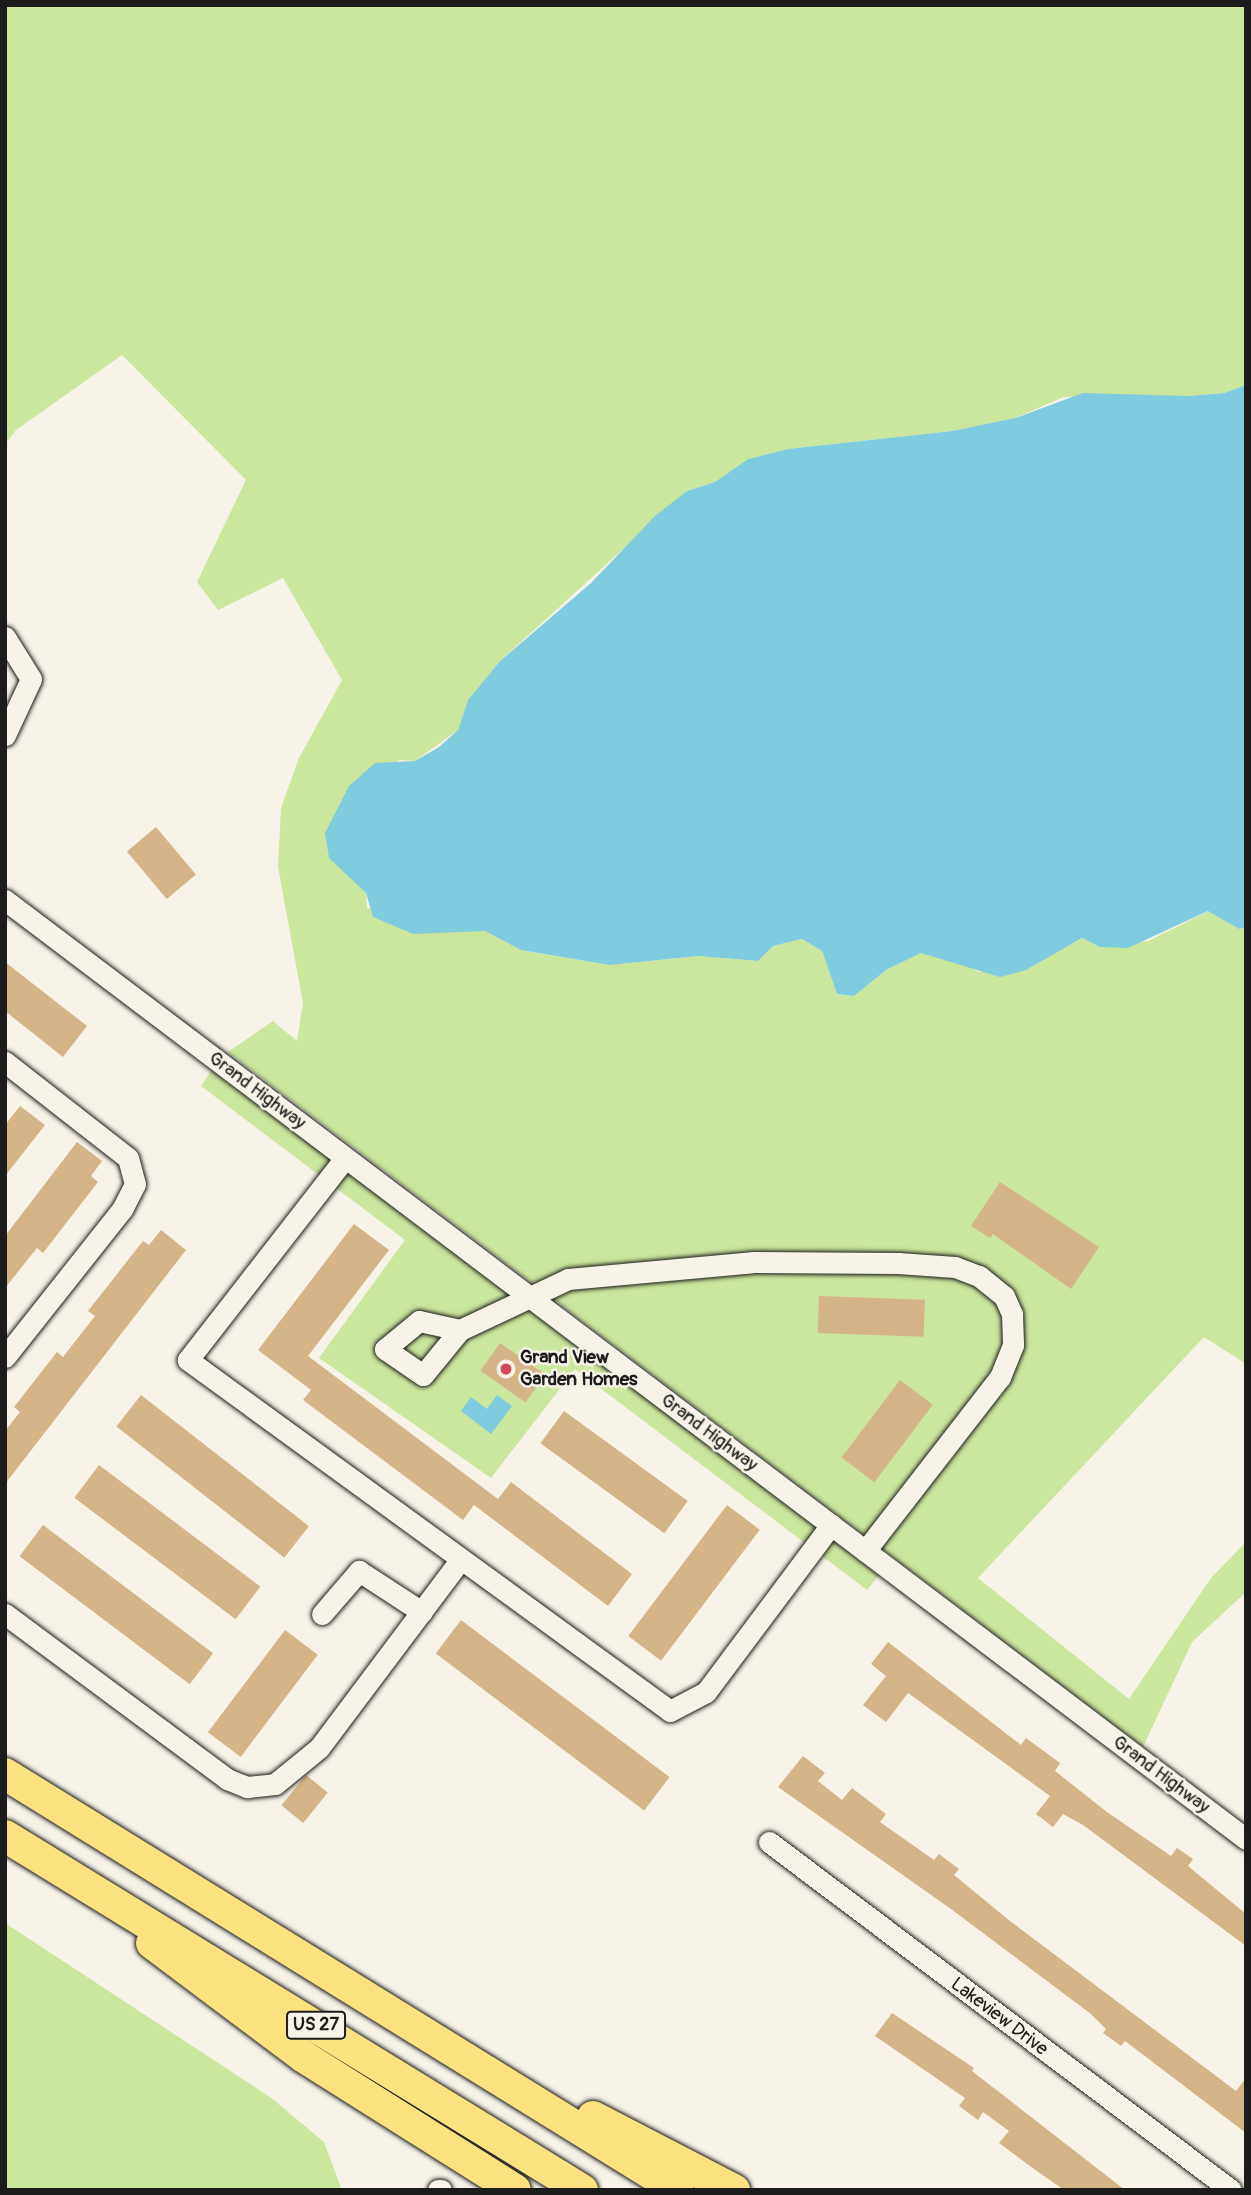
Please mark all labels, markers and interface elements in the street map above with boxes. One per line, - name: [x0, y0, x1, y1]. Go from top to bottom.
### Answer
- street label: Grand Highway: [204, 1047, 310, 1135]
- place label: Grand View Garden Homes: [520, 1347, 638, 1391]
- marker: Grand View Garden Homes: [498, 1361, 514, 1377]
- street label: Grand Highway: [656, 1389, 762, 1477]
- street label: Grand Highway: [1108, 1731, 1214, 1819]
- street label: Lakeview Drive: [946, 1973, 1052, 2061]
- road number: US 27: [284, 2010, 348, 2039]

